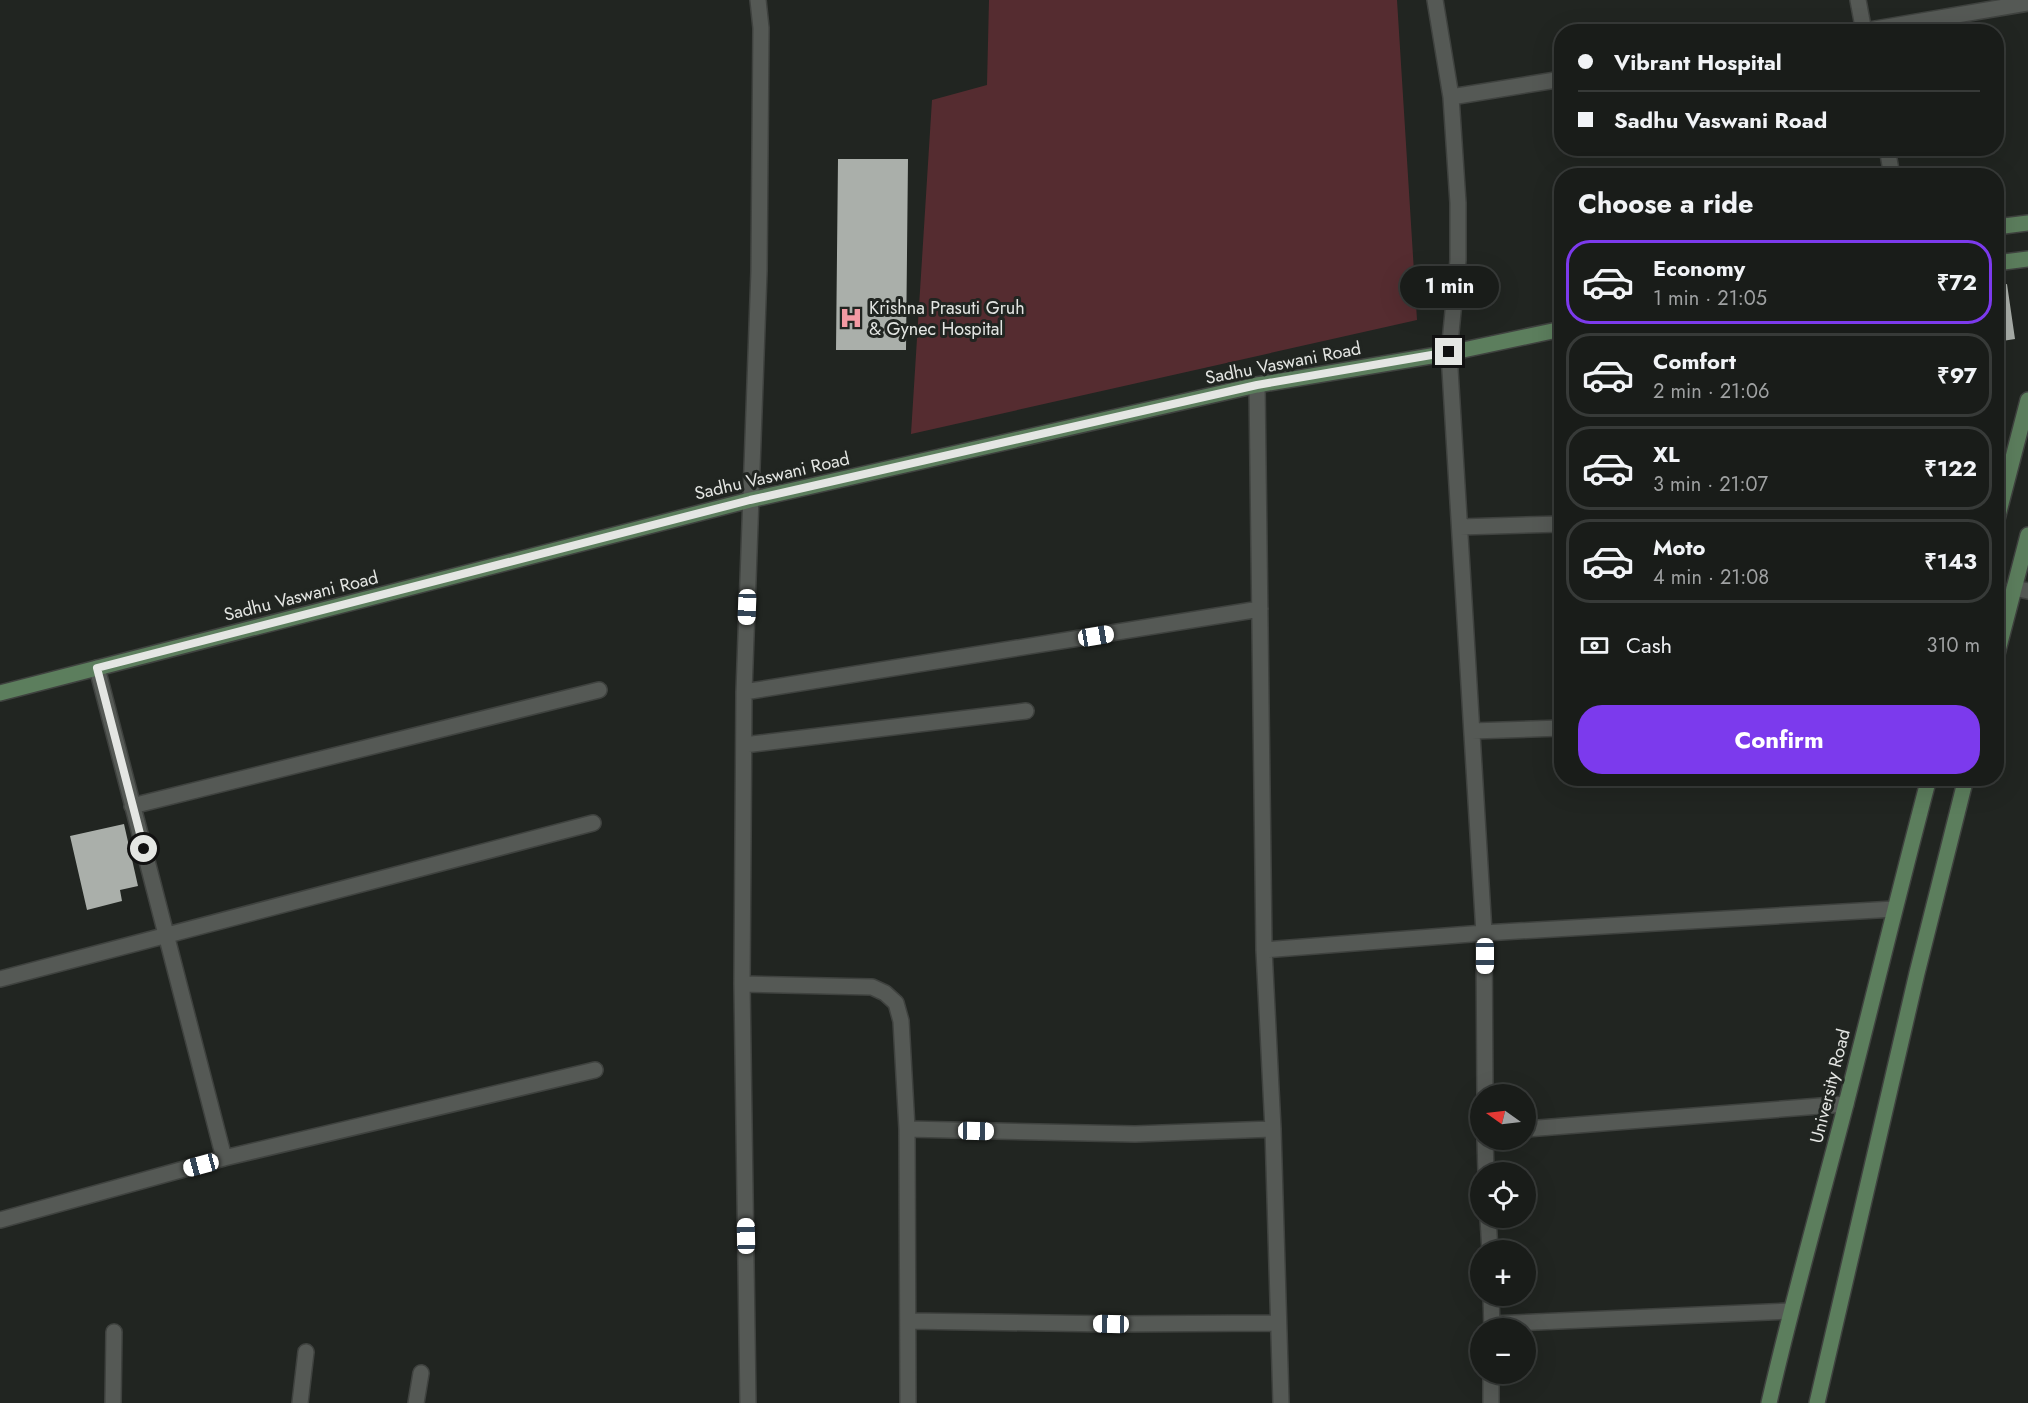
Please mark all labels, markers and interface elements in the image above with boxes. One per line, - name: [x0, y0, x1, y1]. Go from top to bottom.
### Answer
- text: Vibrant Hospital: [1614, 46, 1782, 78]
- text: Sadhu Vaswani Road: [1614, 104, 1827, 136]
- text: Choose a ride: [1578, 184, 1753, 223]
- text: Economy: [1653, 252, 1745, 284]
- icon: car: [1581, 255, 1635, 309]
- callout: 1 min: [1400, 265, 1498, 307]
- text: ₹72: [1937, 266, 1977, 298]
- text: 1 min: [1425, 272, 1474, 301]
- text: 1 min · 21:05: [1653, 284, 1767, 313]
- place label: Krishna Prasuti Gruh & Gynec Hospital: [869, 295, 1025, 342]
- hospital icon: Krishna Prasuti Gruh & Gynec Hospital: [838, 305, 864, 331]
- street label: Sadhu Vaswani Road: [1203, 335, 1363, 391]
- route end: [1435, 338, 1462, 365]
- text: Comfort: [1653, 345, 1736, 377]
- icon: car: [1581, 348, 1635, 402]
- text: ₹97: [1937, 359, 1977, 391]
- text: 2 min · 21:06: [1653, 377, 1770, 406]
- text: XL: [1653, 438, 1680, 470]
- icon: car: [1581, 441, 1635, 495]
- street label: Sadhu Vaswani Road: [692, 446, 852, 506]
- text: ₹122: [1924, 452, 1977, 484]
- text: 3 min · 21:07: [1653, 470, 1768, 499]
- text: Moto: [1653, 531, 1706, 563]
- icon: car: [1581, 534, 1635, 588]
- text: ₹143: [1924, 545, 1977, 577]
- text: 4 min · 21:08: [1653, 563, 1769, 592]
- street label: Sadhu Vaswani Road: [221, 564, 381, 628]
- car: [737, 589, 757, 625]
- car: [1077, 624, 1115, 648]
- icon: cash: [1578, 629, 1611, 662]
- text: Cash: [1626, 629, 1672, 661]
- text: 310 m: [1926, 631, 1980, 660]
- button: Confirm: [1578, 705, 1980, 774]
- route start: [130, 835, 157, 862]
- car: [1476, 938, 1494, 974]
- street label: University Road: [1803, 1026, 1857, 1146]
- north arrow: [1470, 1084, 1536, 1150]
- map controls: [1470, 1084, 1536, 1384]
- car: [958, 1122, 994, 1140]
- car: [181, 1152, 221, 1178]
- button: locate: [1470, 1162, 1536, 1228]
- car: [737, 1218, 755, 1254]
- button: +: [1470, 1240, 1536, 1306]
- car: [1093, 1315, 1129, 1333]
- button: −: [1470, 1318, 1536, 1384]

